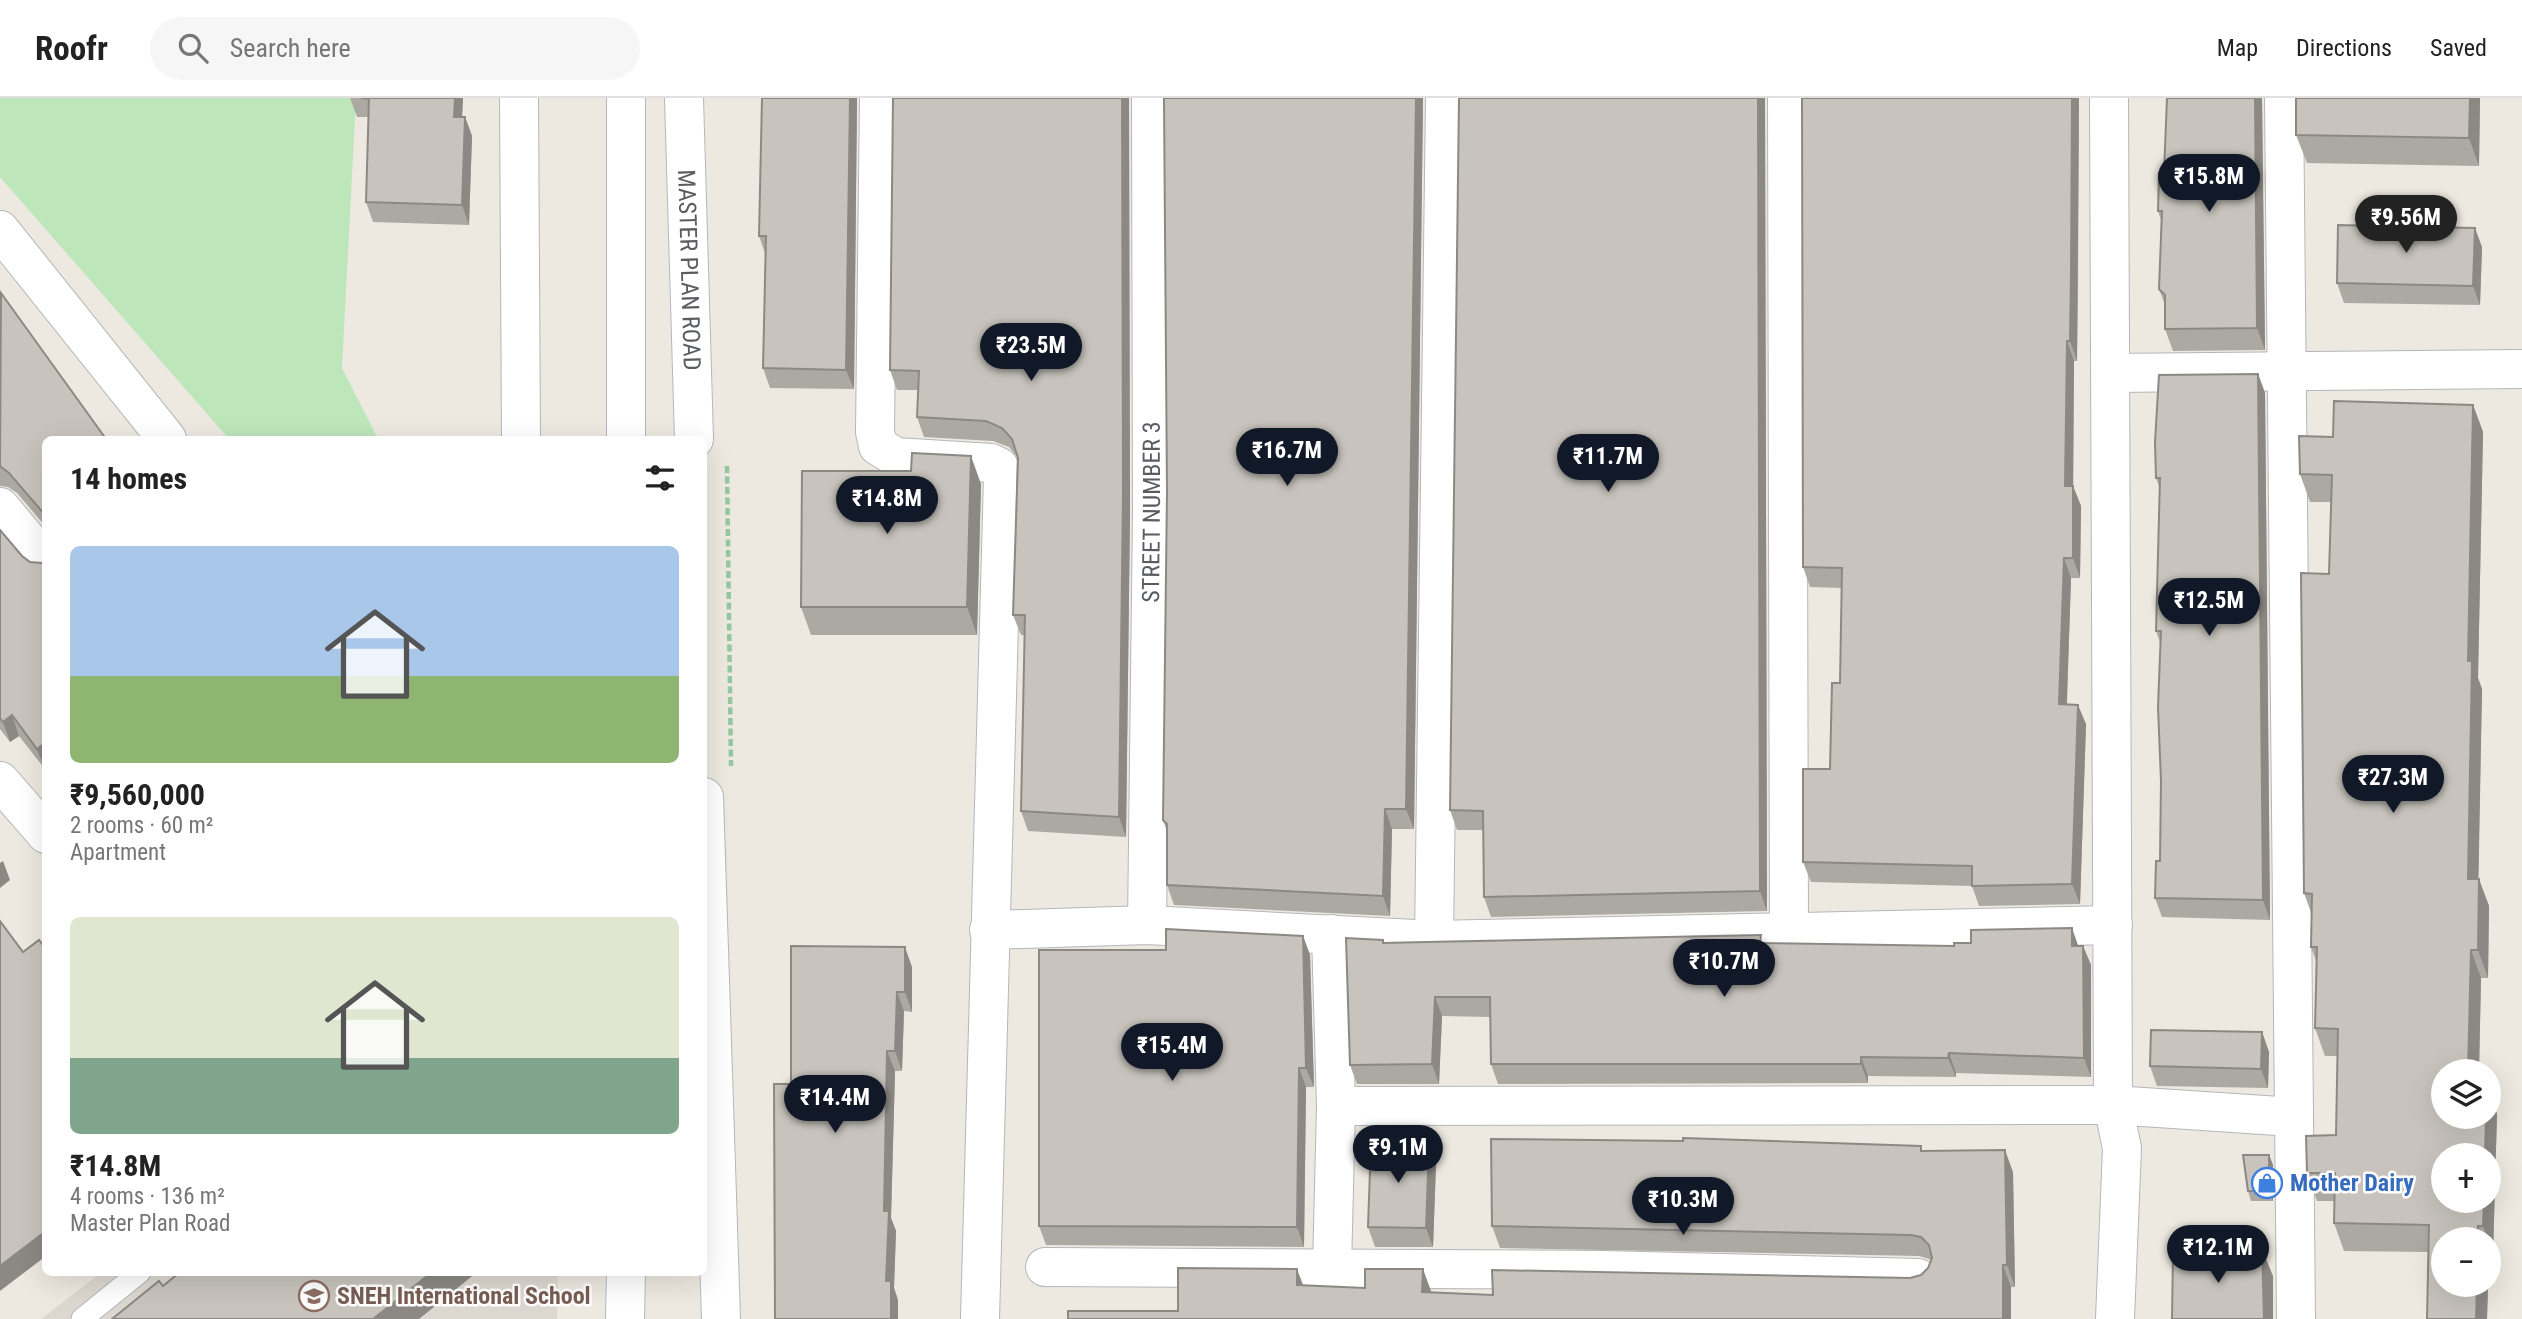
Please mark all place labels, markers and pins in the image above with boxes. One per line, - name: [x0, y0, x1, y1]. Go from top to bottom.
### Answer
- pin: ₹15.8M: [2152, 155, 2266, 214]
- pin: ₹9.56M: [2349, 195, 2463, 255]
- pin: ₹23.5M: [974, 324, 1088, 383]
- pin: ₹16.7M: [1230, 428, 1344, 488]
- pin: ₹11.7M: [1551, 434, 1665, 494]
- pin: ₹14.8M: [830, 476, 944, 536]
- pin: ₹12.5M: [2152, 578, 2266, 638]
- pin: ₹27.3M: [2336, 756, 2450, 815]
- pin: ₹10.7M: [1667, 940, 1781, 999]
- pin: ₹15.4M: [1115, 1024, 1229, 1083]
- pin: ₹14.4M: [778, 1076, 892, 1135]
- pin: ₹9.1M: [1349, 1126, 1447, 1185]
- shop icon: Mother Dairy: [2250, 1166, 2284, 1200]
- place label: Mother Dairy: [2290, 1169, 2414, 1197]
- pin: ₹10.3M: [1626, 1178, 1740, 1237]
- pin: ₹12.1M: [2161, 1226, 2275, 1285]
- school or university icon: SNEH International School: [297, 1279, 331, 1313]
- place label: SNEH International School: [337, 1282, 591, 1310]

